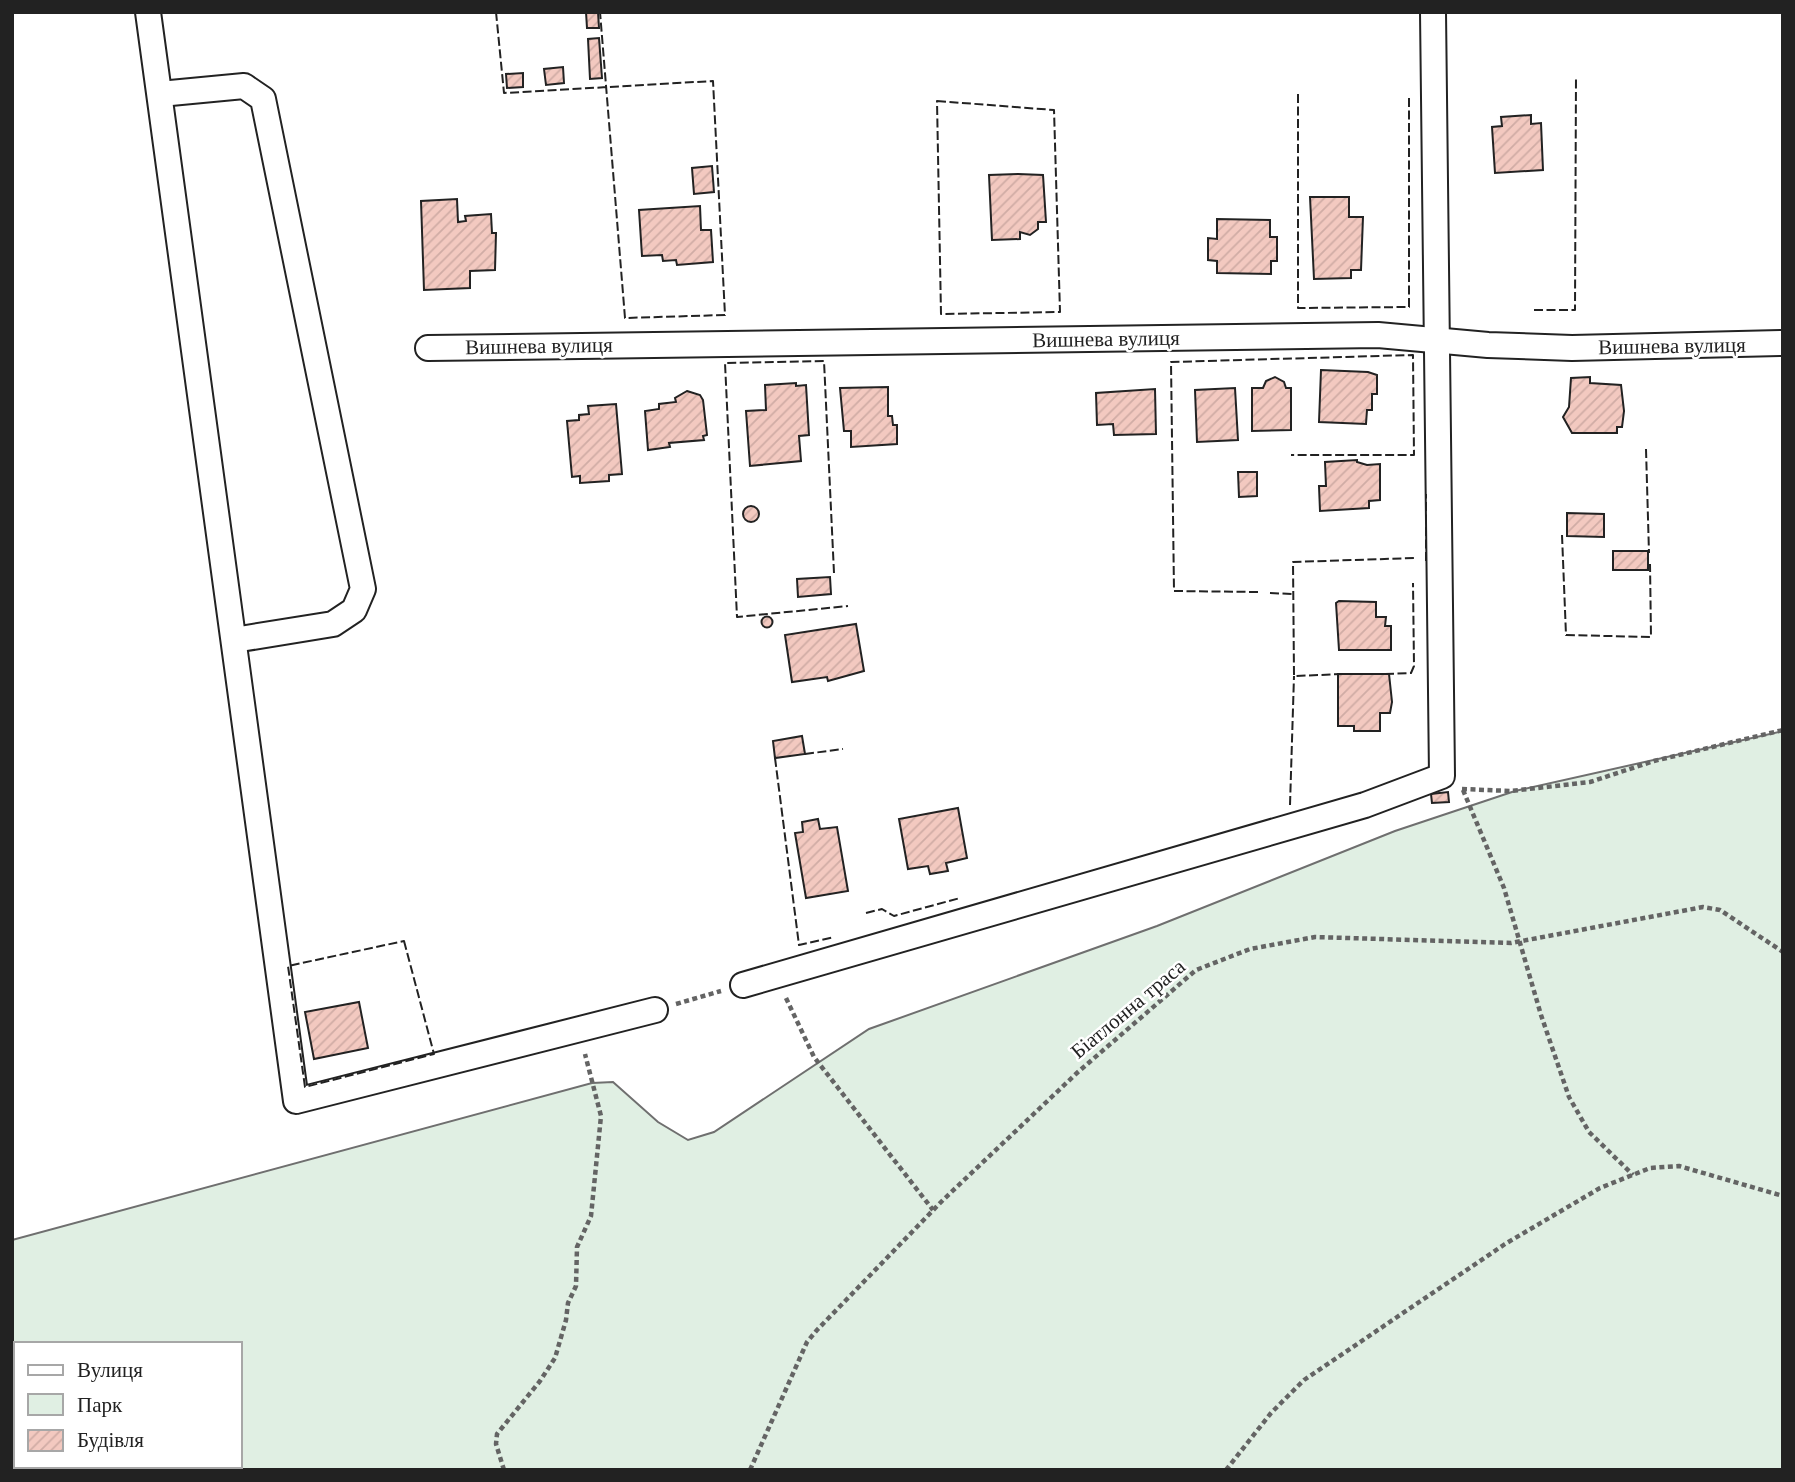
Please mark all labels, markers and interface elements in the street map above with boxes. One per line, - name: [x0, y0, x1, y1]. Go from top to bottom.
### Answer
- street label: Вишнева вулиця: [1032, 326, 1180, 352]
- street label: Вишнева вулиця: [465, 333, 613, 359]
- street label: Вишнева вулиця: [1598, 333, 1746, 359]
- street label: Біатлонна траса: [1066, 954, 1190, 1064]
- legend: [14, 1342, 242, 1468]
- text: Вулиця: [77, 1358, 143, 1382]
- text: Парк: [77, 1393, 123, 1417]
- text: Будівля: [77, 1428, 144, 1452]

